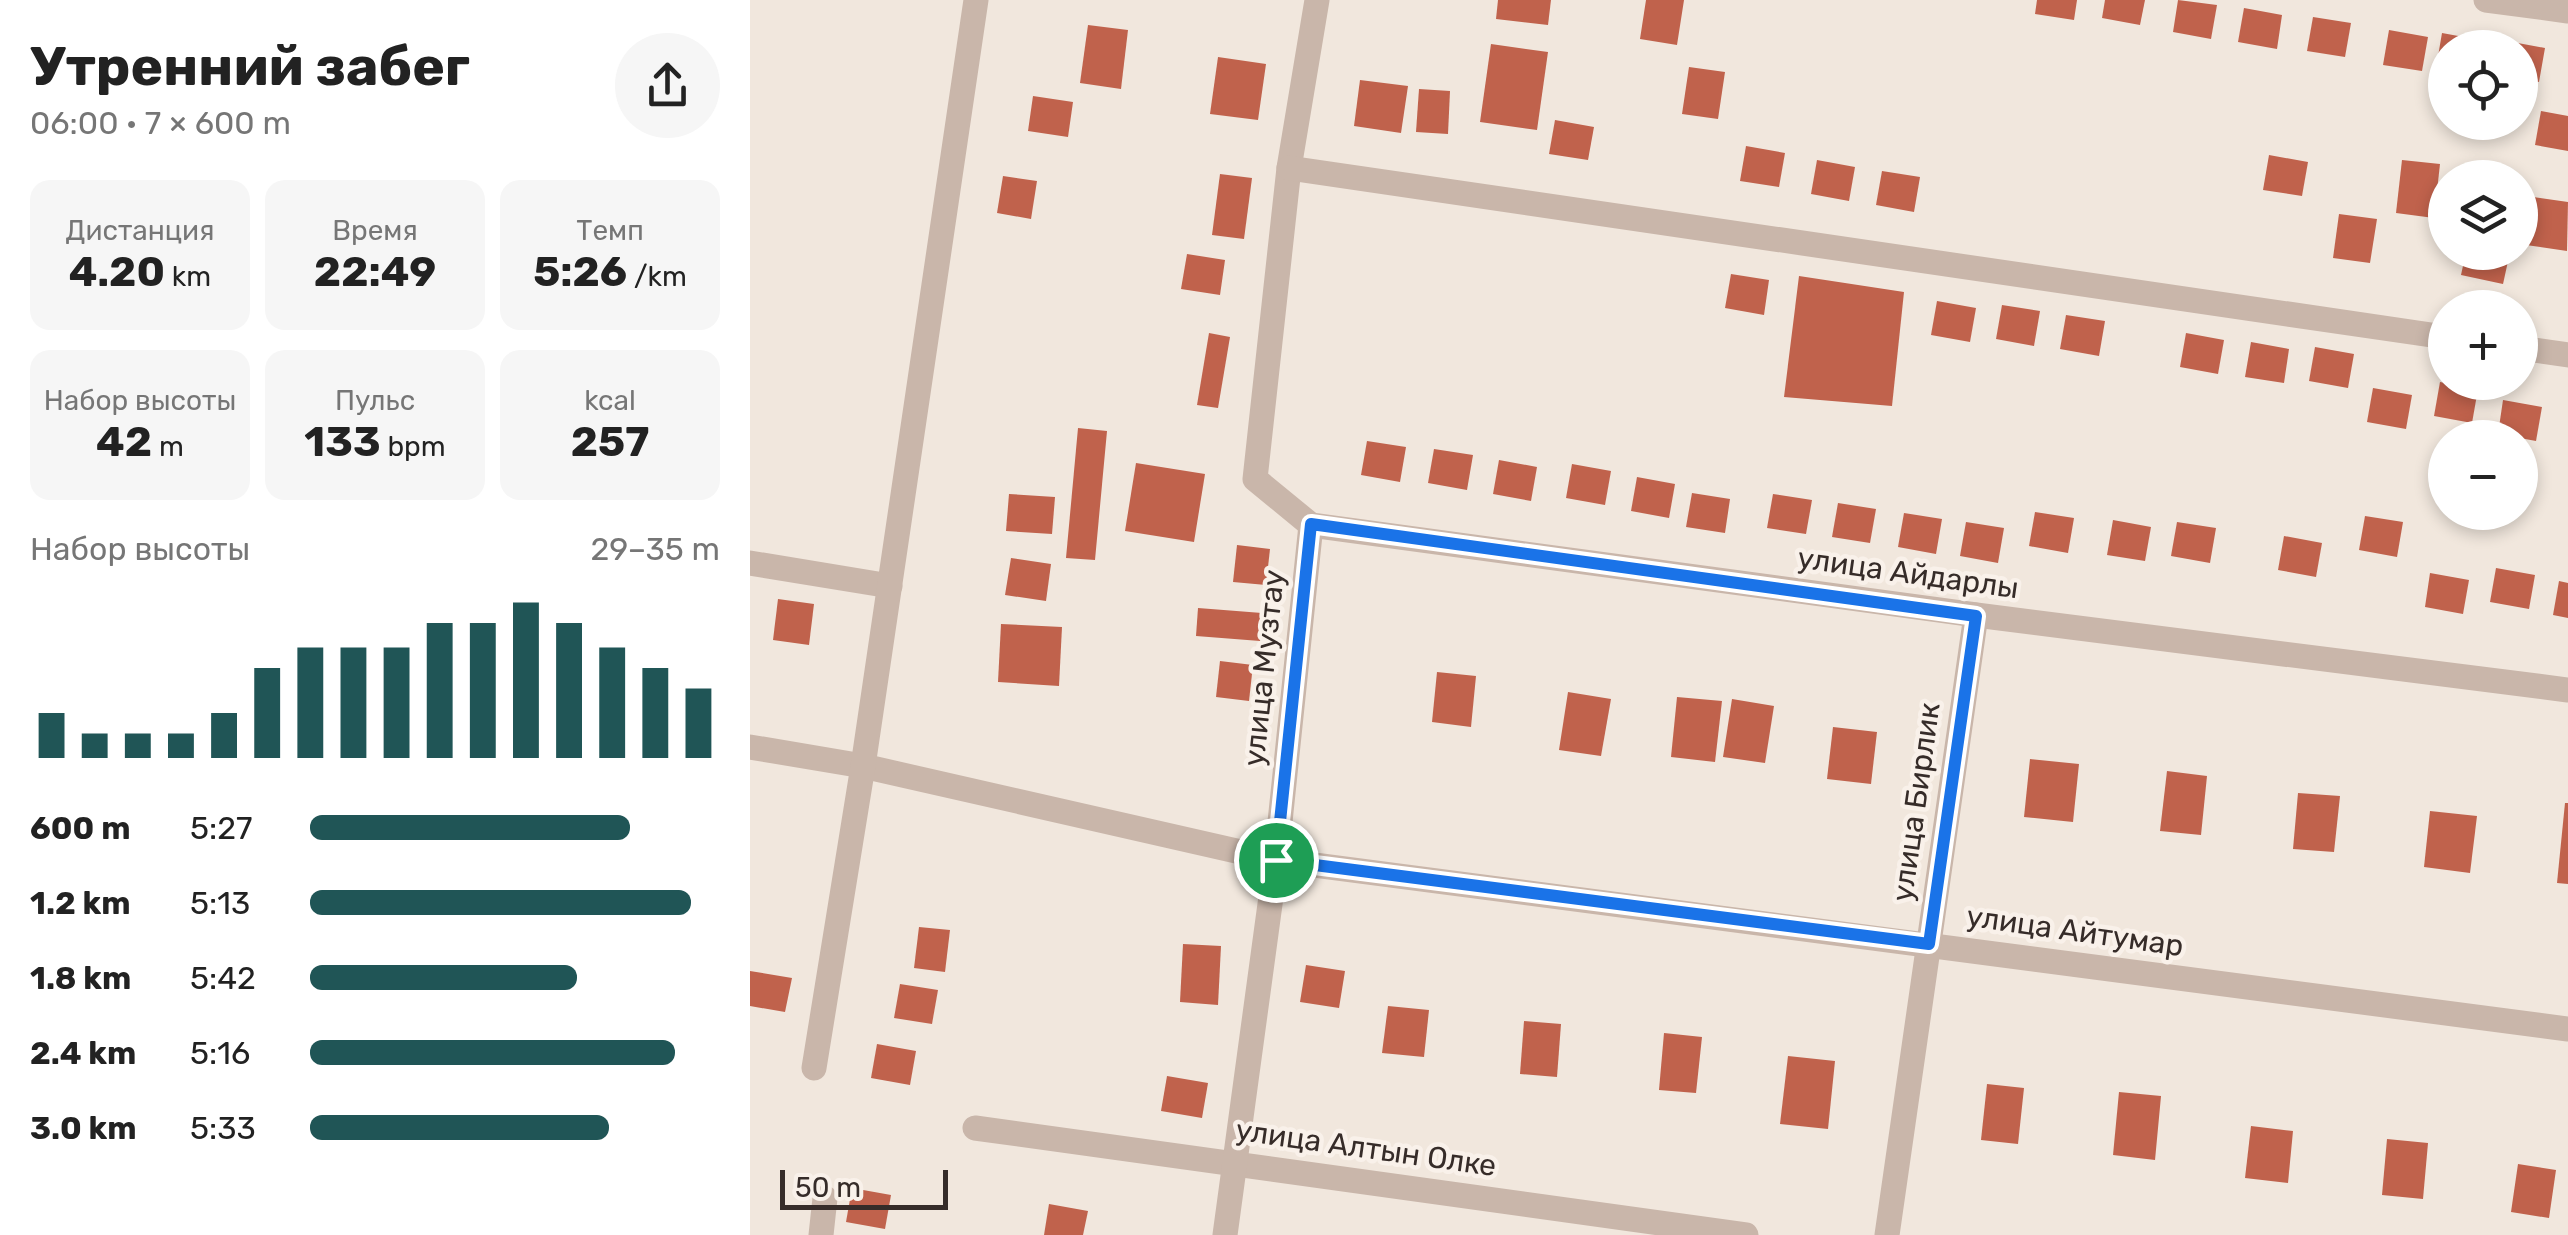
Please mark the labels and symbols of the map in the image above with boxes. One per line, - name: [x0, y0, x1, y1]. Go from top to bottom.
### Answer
- street label: улица Айдарлы: [1795, 540, 2021, 606]
- street label: улица Музтау: [1236, 568, 1292, 768]
- street label: улица Бирлик: [1884, 700, 1948, 904]
- pin: [1234, 818, 1319, 903]
- street label: улица Айтумар: [1964, 898, 2186, 964]
- street label: улица Алтын Олке: [1233, 1112, 1499, 1184]
- scale bar: [780, 1165, 948, 1210]

